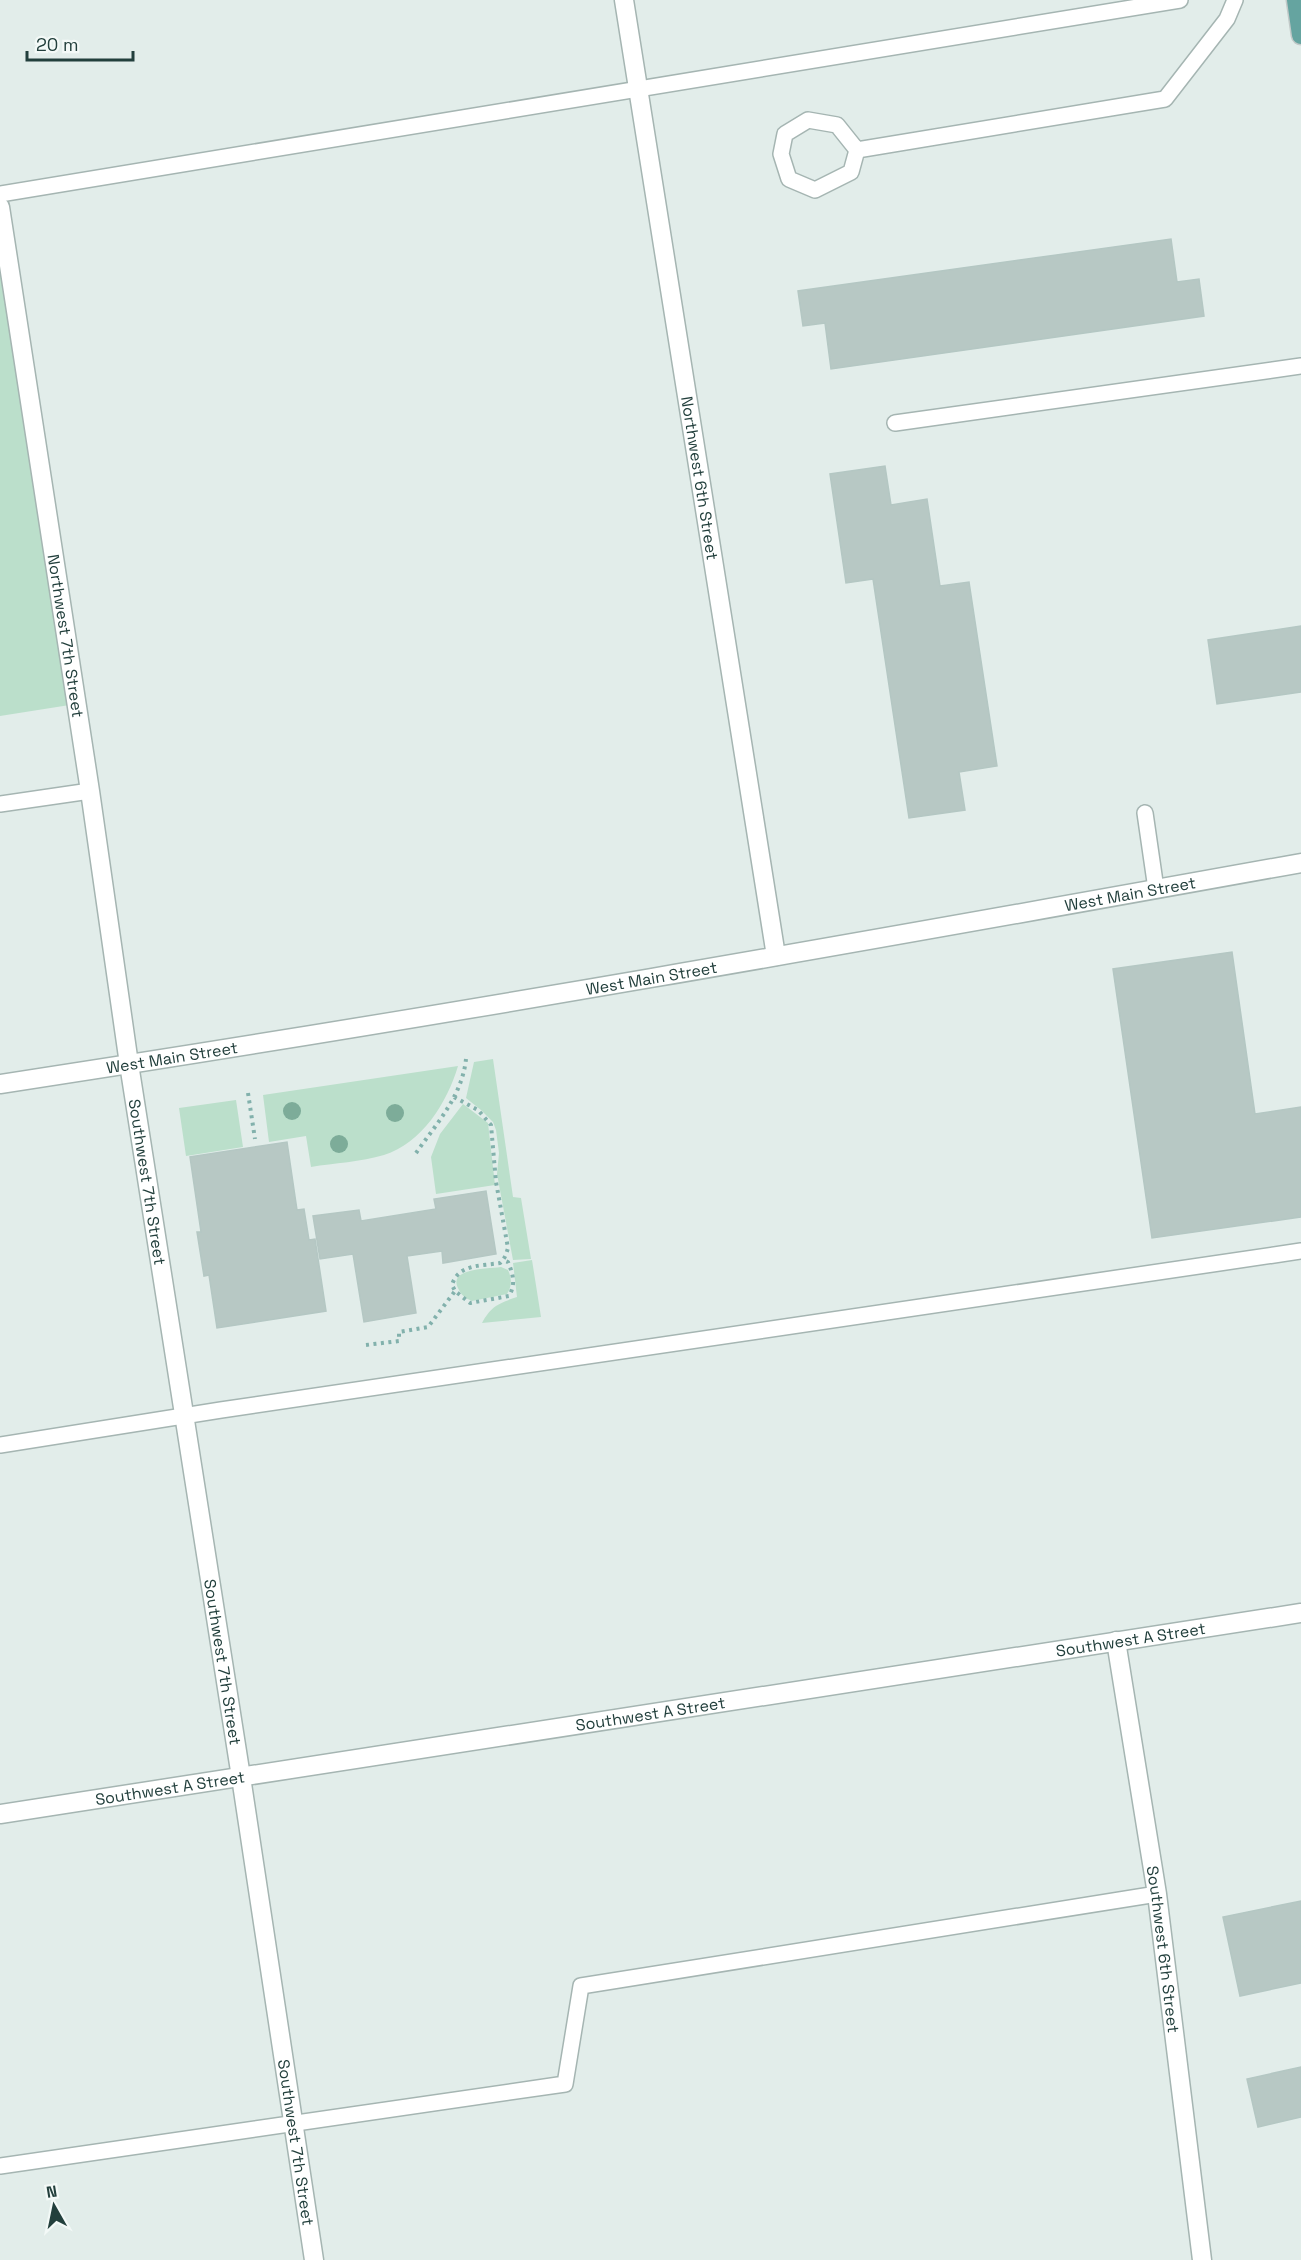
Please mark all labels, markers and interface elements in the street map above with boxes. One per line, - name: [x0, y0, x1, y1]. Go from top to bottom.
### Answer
- scale bar: [27, 24, 134, 62]
- text: 20 m: [36, 33, 79, 56]
- street label: Northwest 6th Street: [677, 395, 723, 561]
- street label: Northwest 7th Street: [43, 553, 89, 719]
- street label: West Main Street: [1063, 872, 1197, 916]
- street label: West Main Street: [584, 956, 719, 1000]
- street label: West Main Street: [105, 1037, 239, 1078]
- street label: Southwest 7th Street: [124, 1097, 171, 1266]
- street label: Southwest 7th Street: [200, 1577, 246, 1747]
- street label: Southwest A Street: [1054, 1617, 1207, 1661]
- street label: Southwest A Street: [574, 1692, 727, 1735]
- street label: Southwest A Street: [94, 1766, 246, 1810]
- street label: Southwest 6th Street: [1142, 1864, 1185, 2034]
- street label: Southwest 7th Street: [273, 2058, 319, 2227]
- north arrow: [24, 2176, 84, 2236]
- text: N: [45, 2180, 59, 2203]

